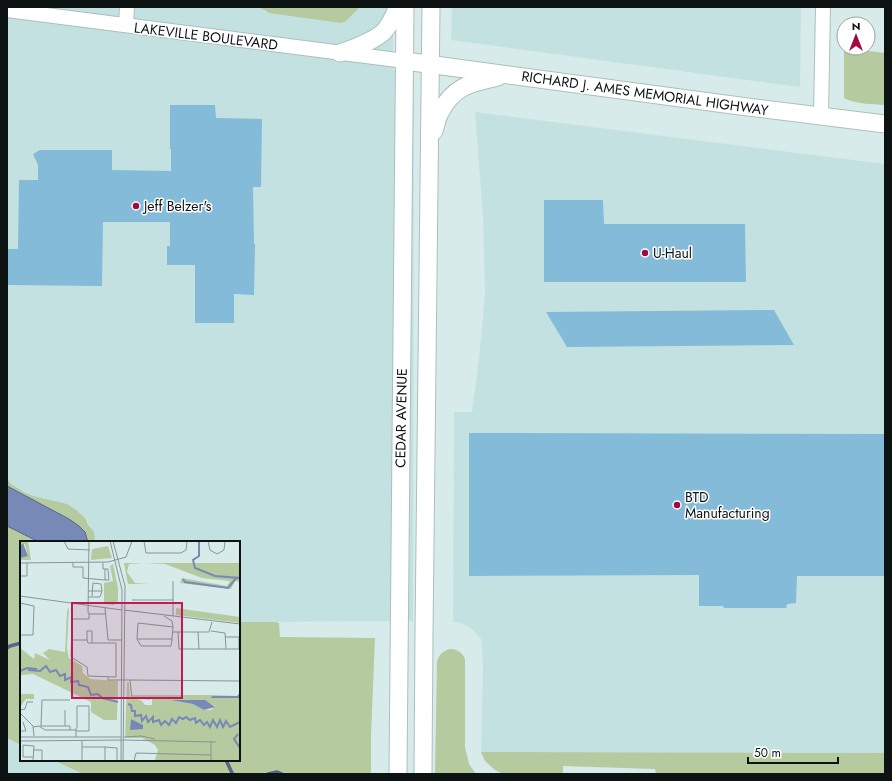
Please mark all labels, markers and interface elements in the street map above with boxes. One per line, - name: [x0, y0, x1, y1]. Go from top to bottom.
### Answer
- north arrow: [836, 16, 876, 56]
- street label: LAKEVILLE BOULEVARD: [133, 17, 279, 55]
- text: N: [852, 18, 860, 34]
- street label: RICHARD J. AMES MEMORIAL HIGHWAY: [520, 66, 770, 120]
- place label: Jeff Belzer's: [142, 196, 212, 216]
- marker: Jeff Belzer's: [131, 201, 141, 211]
- place label: U-Haul: [653, 243, 692, 263]
- marker: U-Haul: [640, 248, 650, 258]
- street label: CEDAR AVENUE: [390, 368, 412, 468]
- place label: BTD Manufacturing: [685, 487, 770, 523]
- marker: BTD Manufacturing: [672, 500, 682, 510]
- inset map: [20, 541, 240, 761]
- scale bar: [748, 739, 838, 765]
- text: 50 m: [754, 744, 781, 762]

